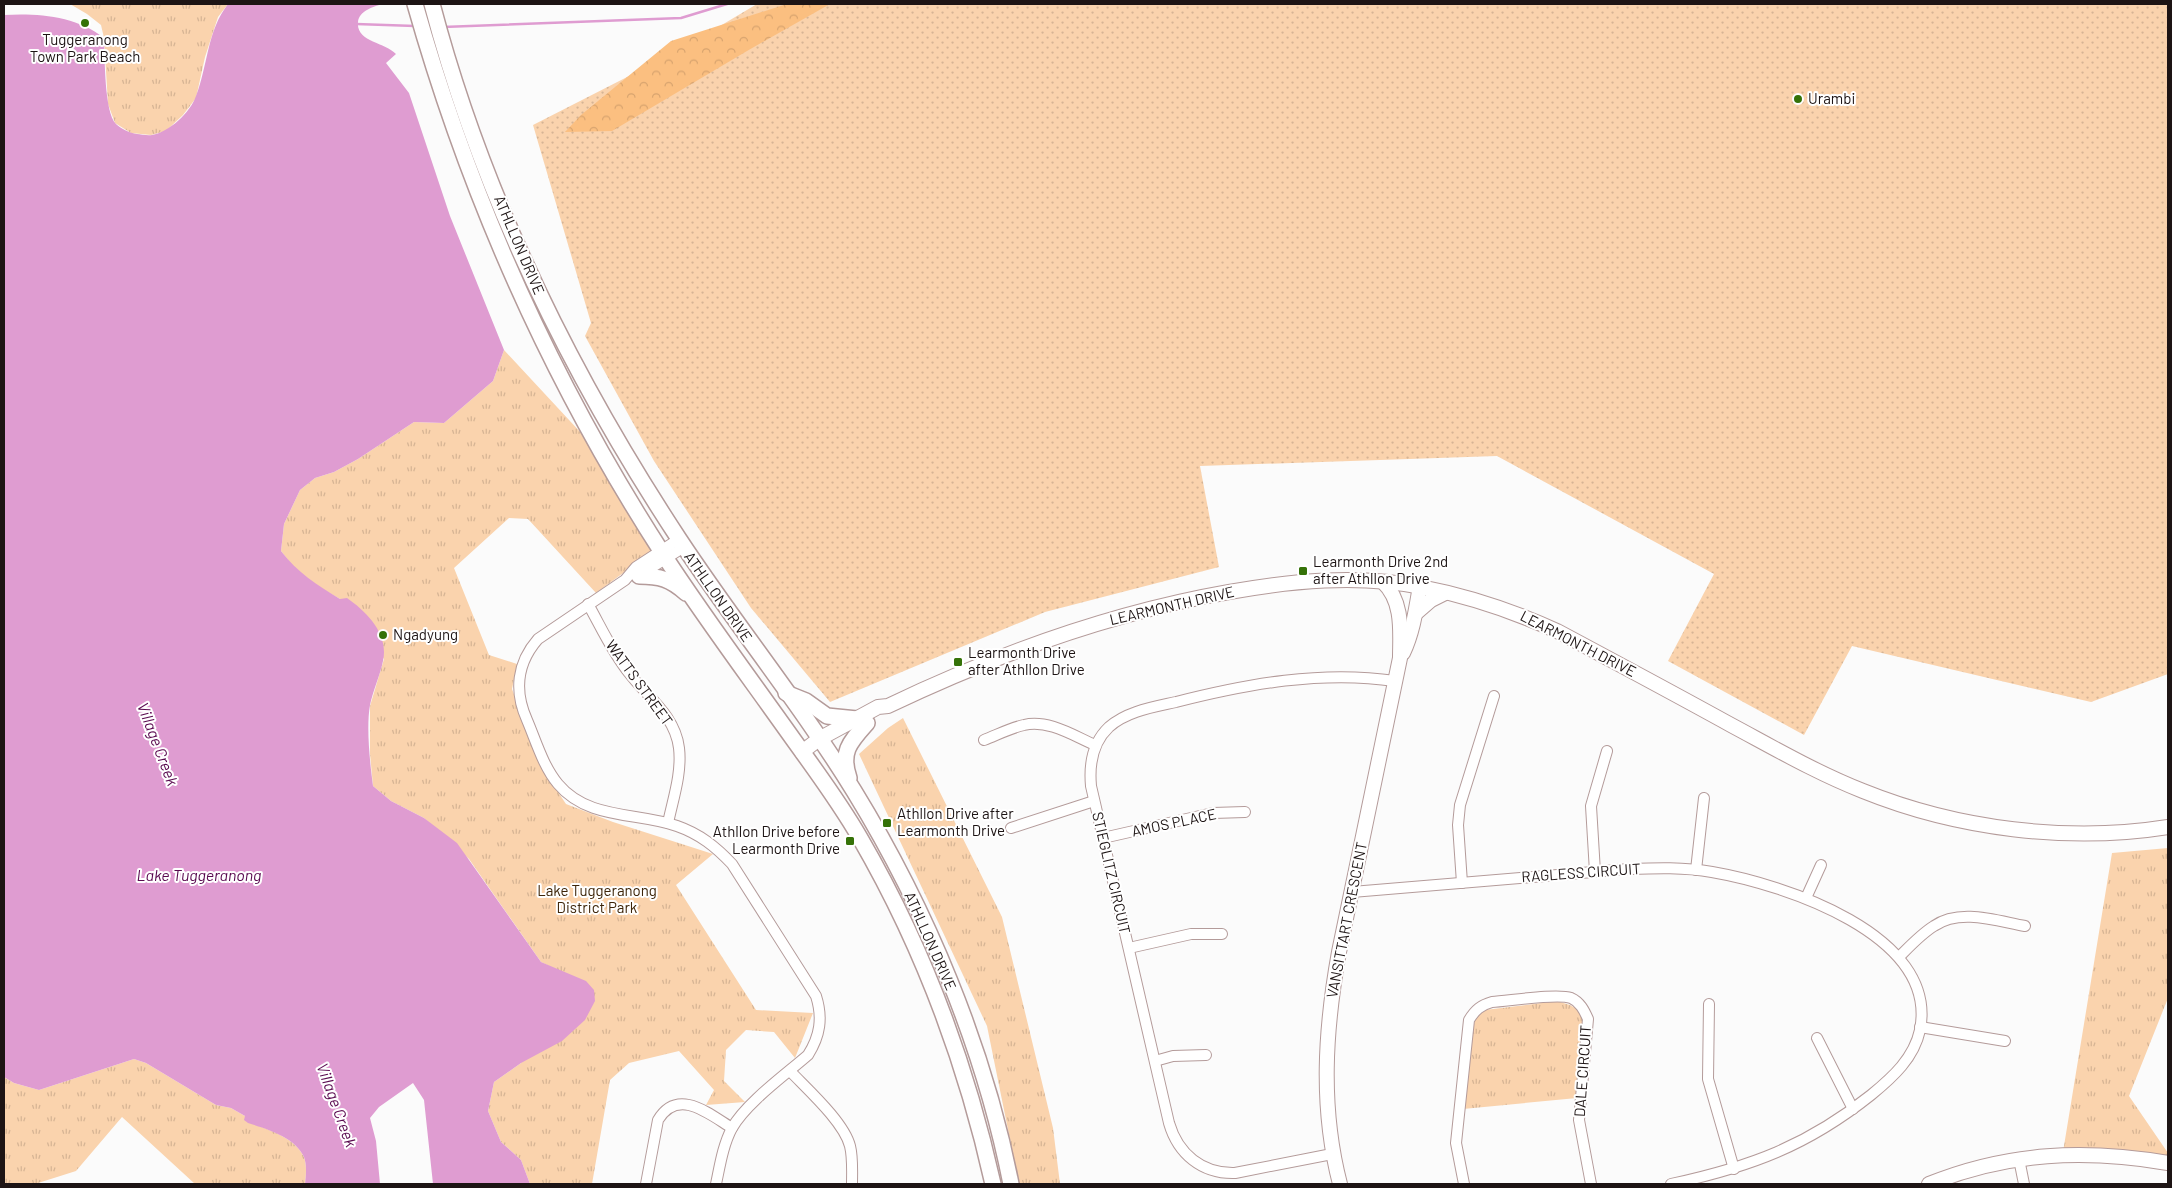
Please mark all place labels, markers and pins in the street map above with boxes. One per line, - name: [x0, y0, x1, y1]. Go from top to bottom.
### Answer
- marker: Tuggeranong Town Park Beach: [79, 17, 91, 29]
- place label: Tuggeranong Town Park Beach: [30, 30, 140, 65]
- place label: Urambi: [1808, 89, 1855, 107]
- marker: Urambi: [1792, 93, 1804, 105]
- place label: Learmonth Drive 2nd after Athllon Drive: [1313, 552, 1448, 587]
- marker: Learmonth Drive 2nd after Athllon Drive: [1297, 565, 1309, 577]
- place label: Ngadyung: [393, 625, 458, 643]
- marker: Ngadyung: [377, 629, 389, 641]
- place label: Learmonth Drive after Athllon Drive: [968, 643, 1085, 678]
- marker: Learmonth Drive after Athllon Drive: [952, 656, 964, 668]
- place label: Athllon Drive after Learmonth Drive: [897, 804, 1014, 839]
- marker: Athllon Drive after Learmonth Drive: [881, 817, 893, 829]
- place label: Athllon Drive before Learmonth Drive: [713, 822, 840, 857]
- marker: Athllon Drive before Learmonth Drive: [844, 835, 856, 847]

